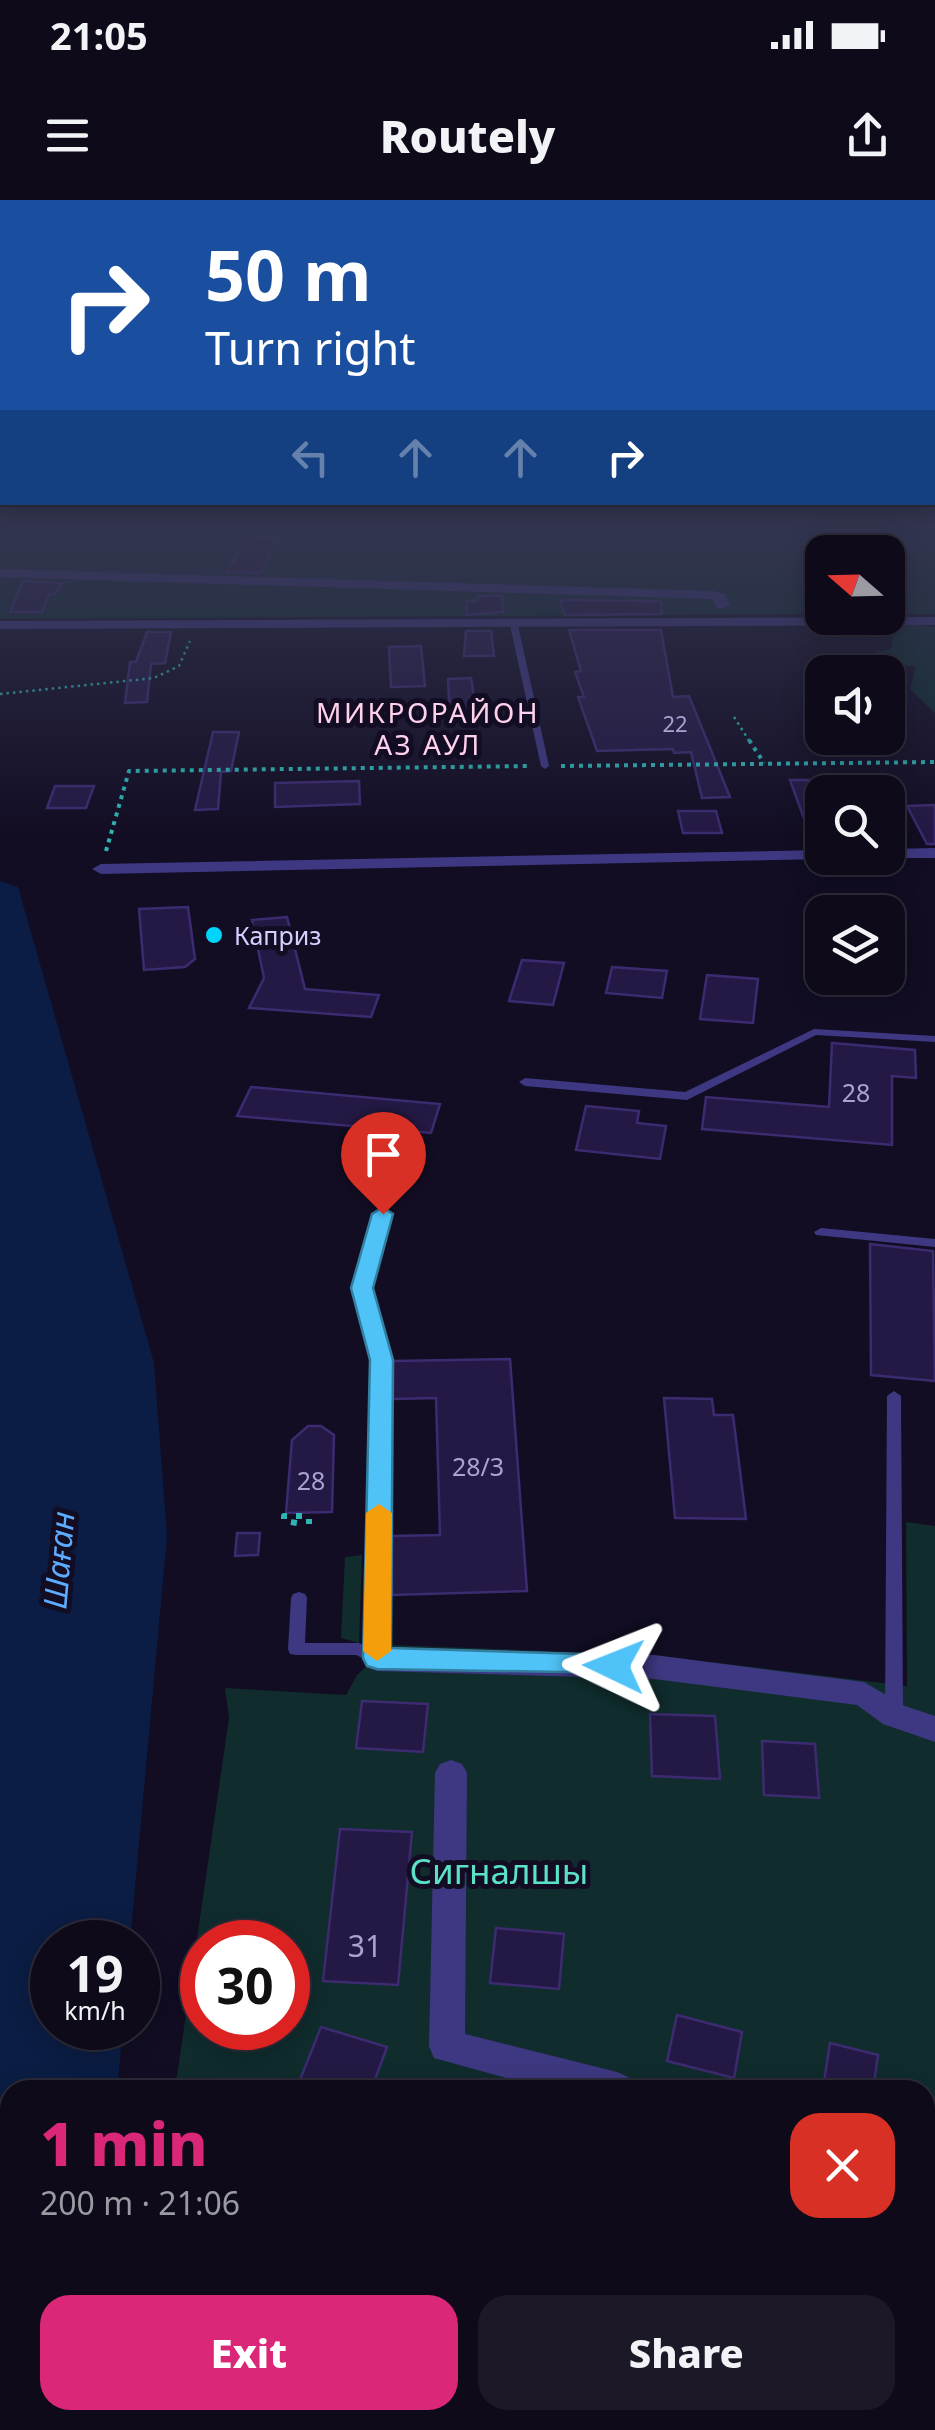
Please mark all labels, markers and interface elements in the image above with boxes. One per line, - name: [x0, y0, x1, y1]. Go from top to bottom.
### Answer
- text: 21:05: [50, 9, 148, 61]
- text: Routely: [380, 105, 555, 166]
- icon: menu: [40, 108, 95, 163]
- icon: share: [840, 108, 895, 163]
- text: 50 m: [205, 226, 372, 322]
- icon: right: [40, 240, 170, 370]
- text: Turn right: [205, 317, 416, 378]
- icon: left: [283, 430, 338, 485]
- icon: ahead: [388, 430, 443, 485]
- icon: ahead: [493, 430, 548, 485]
- icon: right: [598, 430, 653, 485]
- north arrow: [805, 535, 905, 635]
- map controls: [805, 535, 905, 995]
- button: sound: [805, 655, 905, 755]
- district label: МИКРОРАЙОН АЗ АУЛ: [316, 693, 540, 763]
- house number: 22: [662, 708, 688, 738]
- button: search: [805, 775, 905, 875]
- button: layers: [805, 895, 905, 995]
- place label: Каприз: [234, 918, 321, 952]
- marker: Каприз: [203, 924, 225, 946]
- house number: 28: [842, 1075, 870, 1109]
- pin: [341, 1112, 426, 1215]
- icon: arrive: [356, 1127, 411, 1182]
- house number: 28/3: [452, 1449, 504, 1483]
- house number: 28: [297, 1463, 325, 1497]
- water label: Шаған: [32, 1510, 84, 1610]
- position arrow: [562, 1614, 666, 1718]
- park label: Сигналшы: [410, 1847, 588, 1894]
- speed limit sign: 30: [180, 1920, 310, 2050]
- house number: 31: [348, 1925, 382, 1966]
- text: 19: [66, 1939, 124, 2007]
- text: km/h: [64, 1993, 126, 2027]
- text: 1 min: [40, 2102, 208, 2184]
- button: close: [790, 2113, 895, 2218]
- text: 200 m · 21:06: [40, 2181, 240, 2224]
- button: Exit: [40, 2295, 458, 2410]
- button: Share: [478, 2295, 895, 2410]

